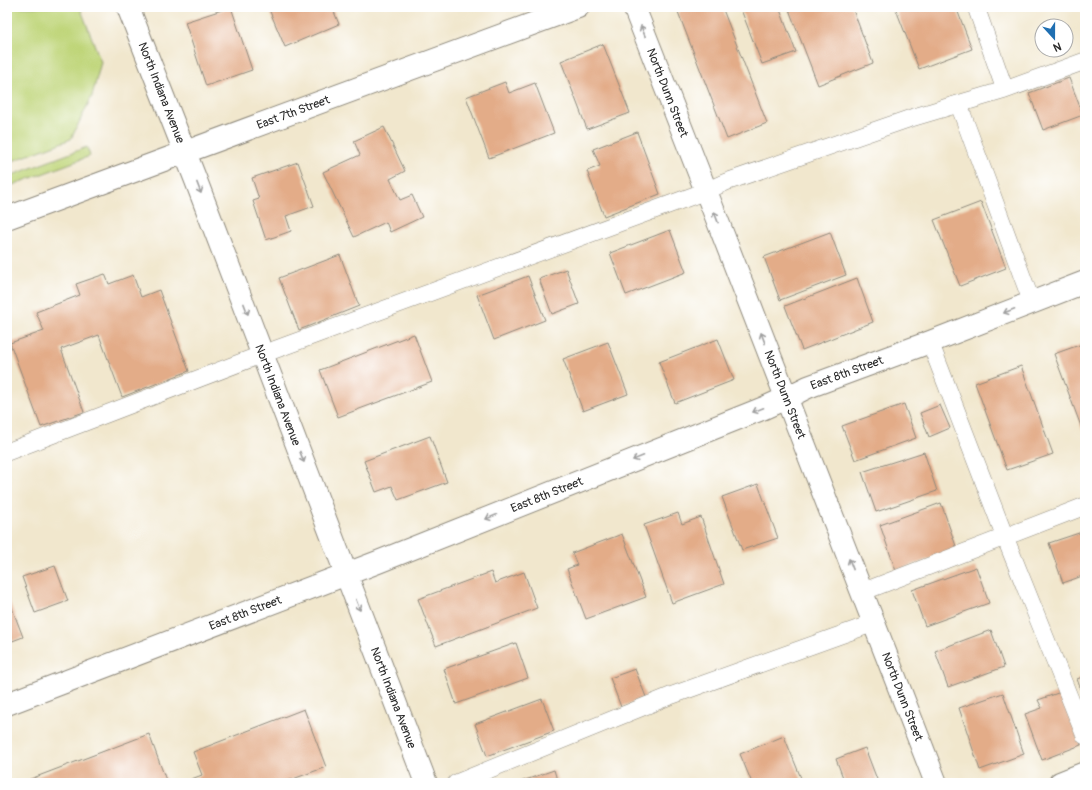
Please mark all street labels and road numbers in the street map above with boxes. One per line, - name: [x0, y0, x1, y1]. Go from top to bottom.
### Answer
- street label: North Indiana Avenue: [135, 40, 188, 146]
- street label: North Dunn Street: [643, 46, 691, 140]
- street label: East 7th Street: [255, 92, 332, 133]
- street label: North Indiana Avenue: [251, 342, 304, 448]
- street label: North Dunn Street: [761, 348, 809, 441]
- street label: East 8th Street: [809, 353, 886, 393]
- street label: East 8th Street: [509, 474, 585, 516]
- street label: East 8th Street: [207, 593, 284, 634]
- street label: North Indiana Avenue: [367, 645, 419, 751]
- street label: North Dunn Street: [878, 650, 926, 743]

